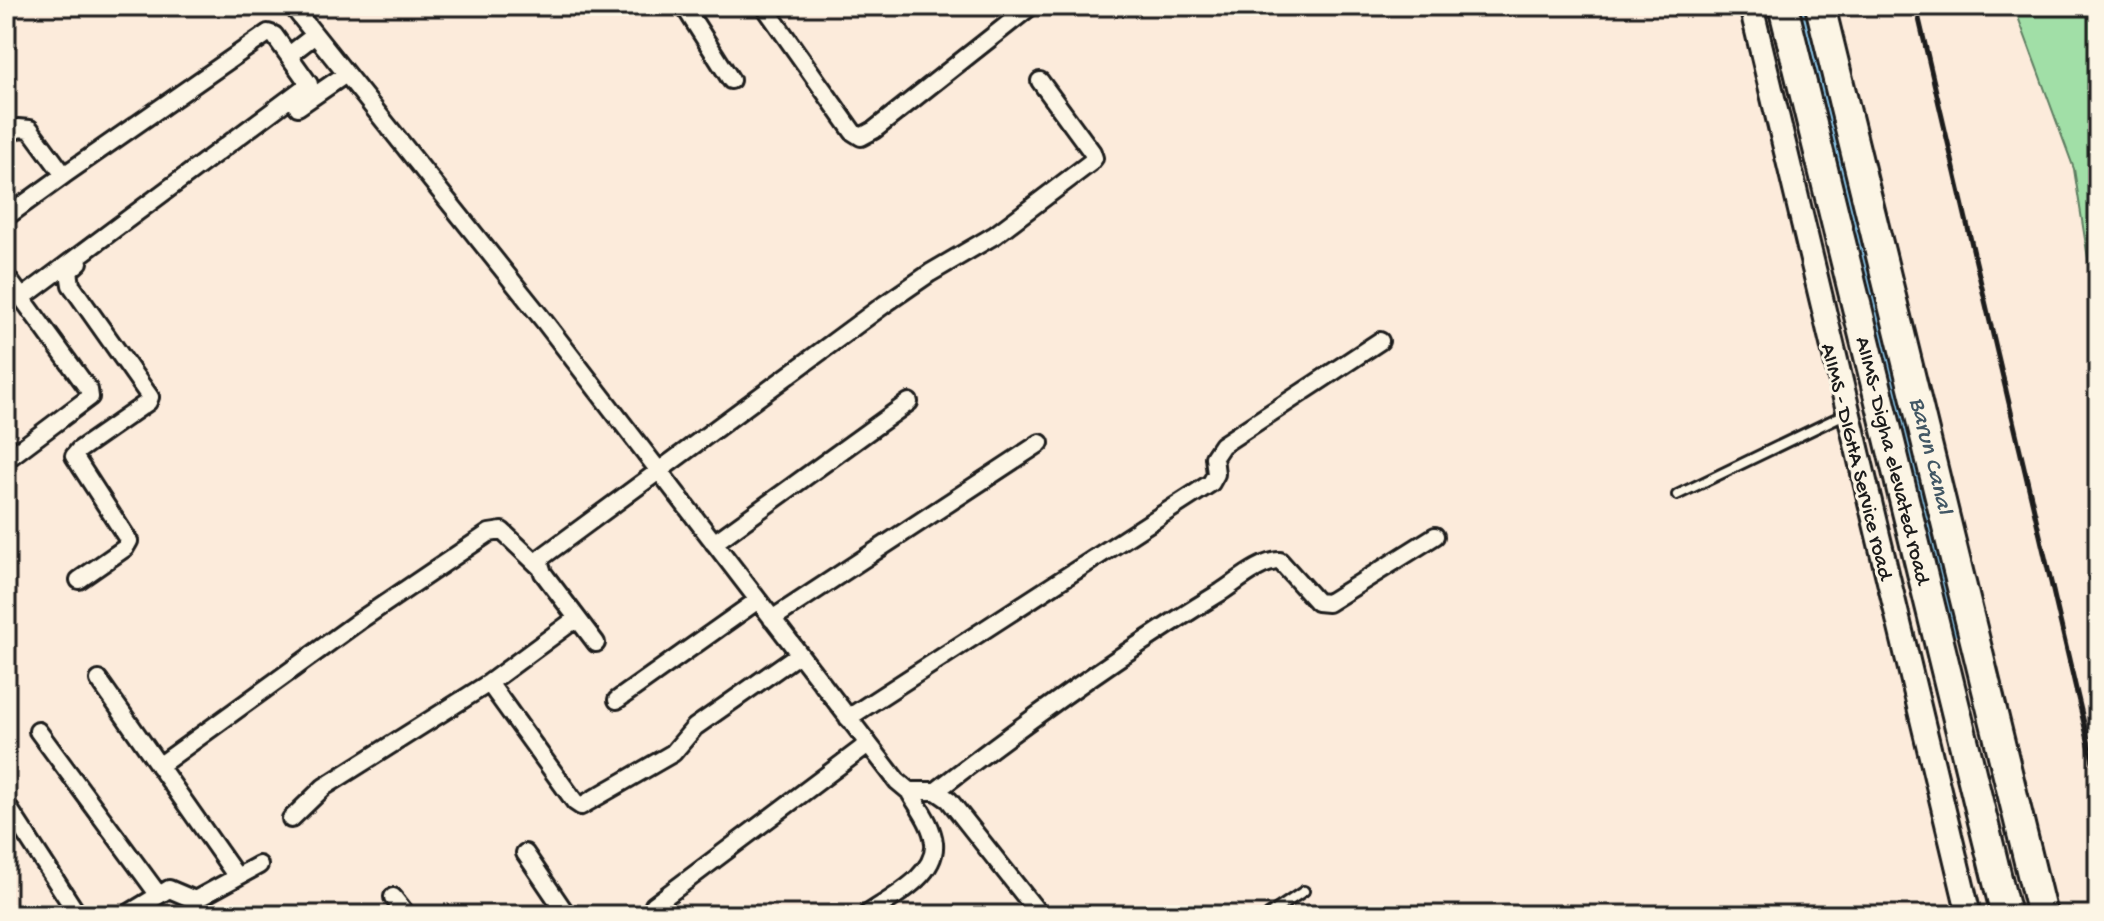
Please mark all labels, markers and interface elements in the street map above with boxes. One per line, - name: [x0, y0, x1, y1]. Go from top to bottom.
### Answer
- street label: AIIMS- Digha elevated road: [1848, 334, 1935, 589]
- street label: AIIMS - DIGHA Service road: [1813, 341, 1898, 585]
- water label: Barun Canal: [1901, 395, 1958, 519]

